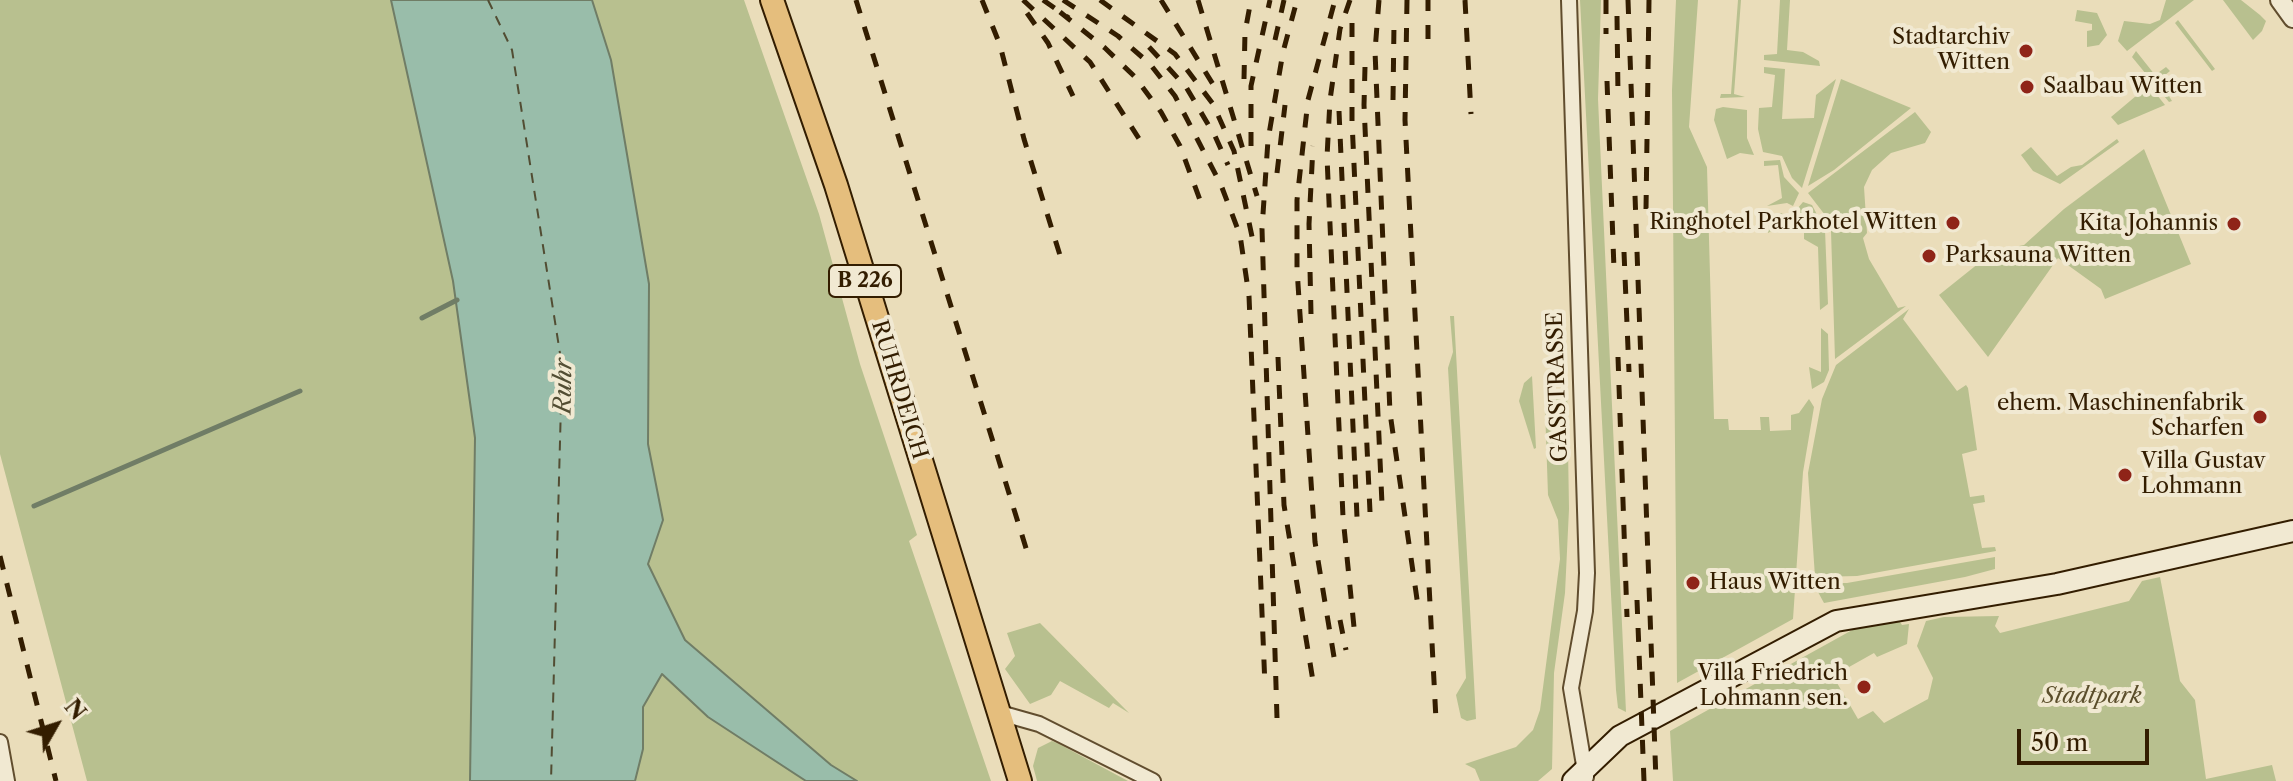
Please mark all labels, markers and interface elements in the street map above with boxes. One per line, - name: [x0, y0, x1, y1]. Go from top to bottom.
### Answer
- place label: Stadtarchiv Witten: [1892, 25, 2010, 76]
- marker: Stadtarchiv Witten: [2017, 42, 2035, 60]
- place label: Saalbau Witten: [2043, 74, 2203, 100]
- marker: Saalbau Witten: [2018, 78, 2036, 96]
- place label: Ringhotel Parkhotel Witten: [1649, 210, 1937, 236]
- place label: Kita Johannis: [2079, 211, 2218, 237]
- marker: Ringhotel Parkhotel Witten: [1944, 214, 1962, 232]
- marker: Kita Johannis: [2225, 215, 2243, 233]
- place label: Parksauna Witten: [1945, 243, 2131, 269]
- marker: Parksauna Witten: [1920, 247, 1938, 265]
- road number: B 226: [829, 265, 901, 297]
- street label: GASSTRASSE: [1542, 311, 1574, 463]
- street label: RUHRDEICH: [865, 317, 933, 463]
- water label: Ruhr: [549, 358, 579, 414]
- place label: ehem. Maschinenfabrik Scharfen: [1997, 391, 2244, 442]
- marker: ehem. Maschinenfabrik Scharfen: [2251, 408, 2269, 426]
- place label: Villa Gustav Lohmann: [2141, 449, 2266, 500]
- marker: Villa Gustav Lohmann: [2116, 466, 2134, 484]
- place label: Haus Witten: [1709, 570, 1841, 596]
- marker: Haus Witten: [1684, 574, 1702, 592]
- place label: Villa Friedrich Lohmann sen.: [1698, 661, 1848, 712]
- marker: Villa Friedrich Lohmann sen.: [1855, 678, 1873, 696]
- park label: Stadtpark: [2042, 684, 2142, 710]
- north arrow: [16, 685, 96, 765]
- text: N: [59, 694, 92, 726]
- scale bar: [2021, 713, 2153, 763]
- text: 50 m: [2031, 728, 2088, 757]

